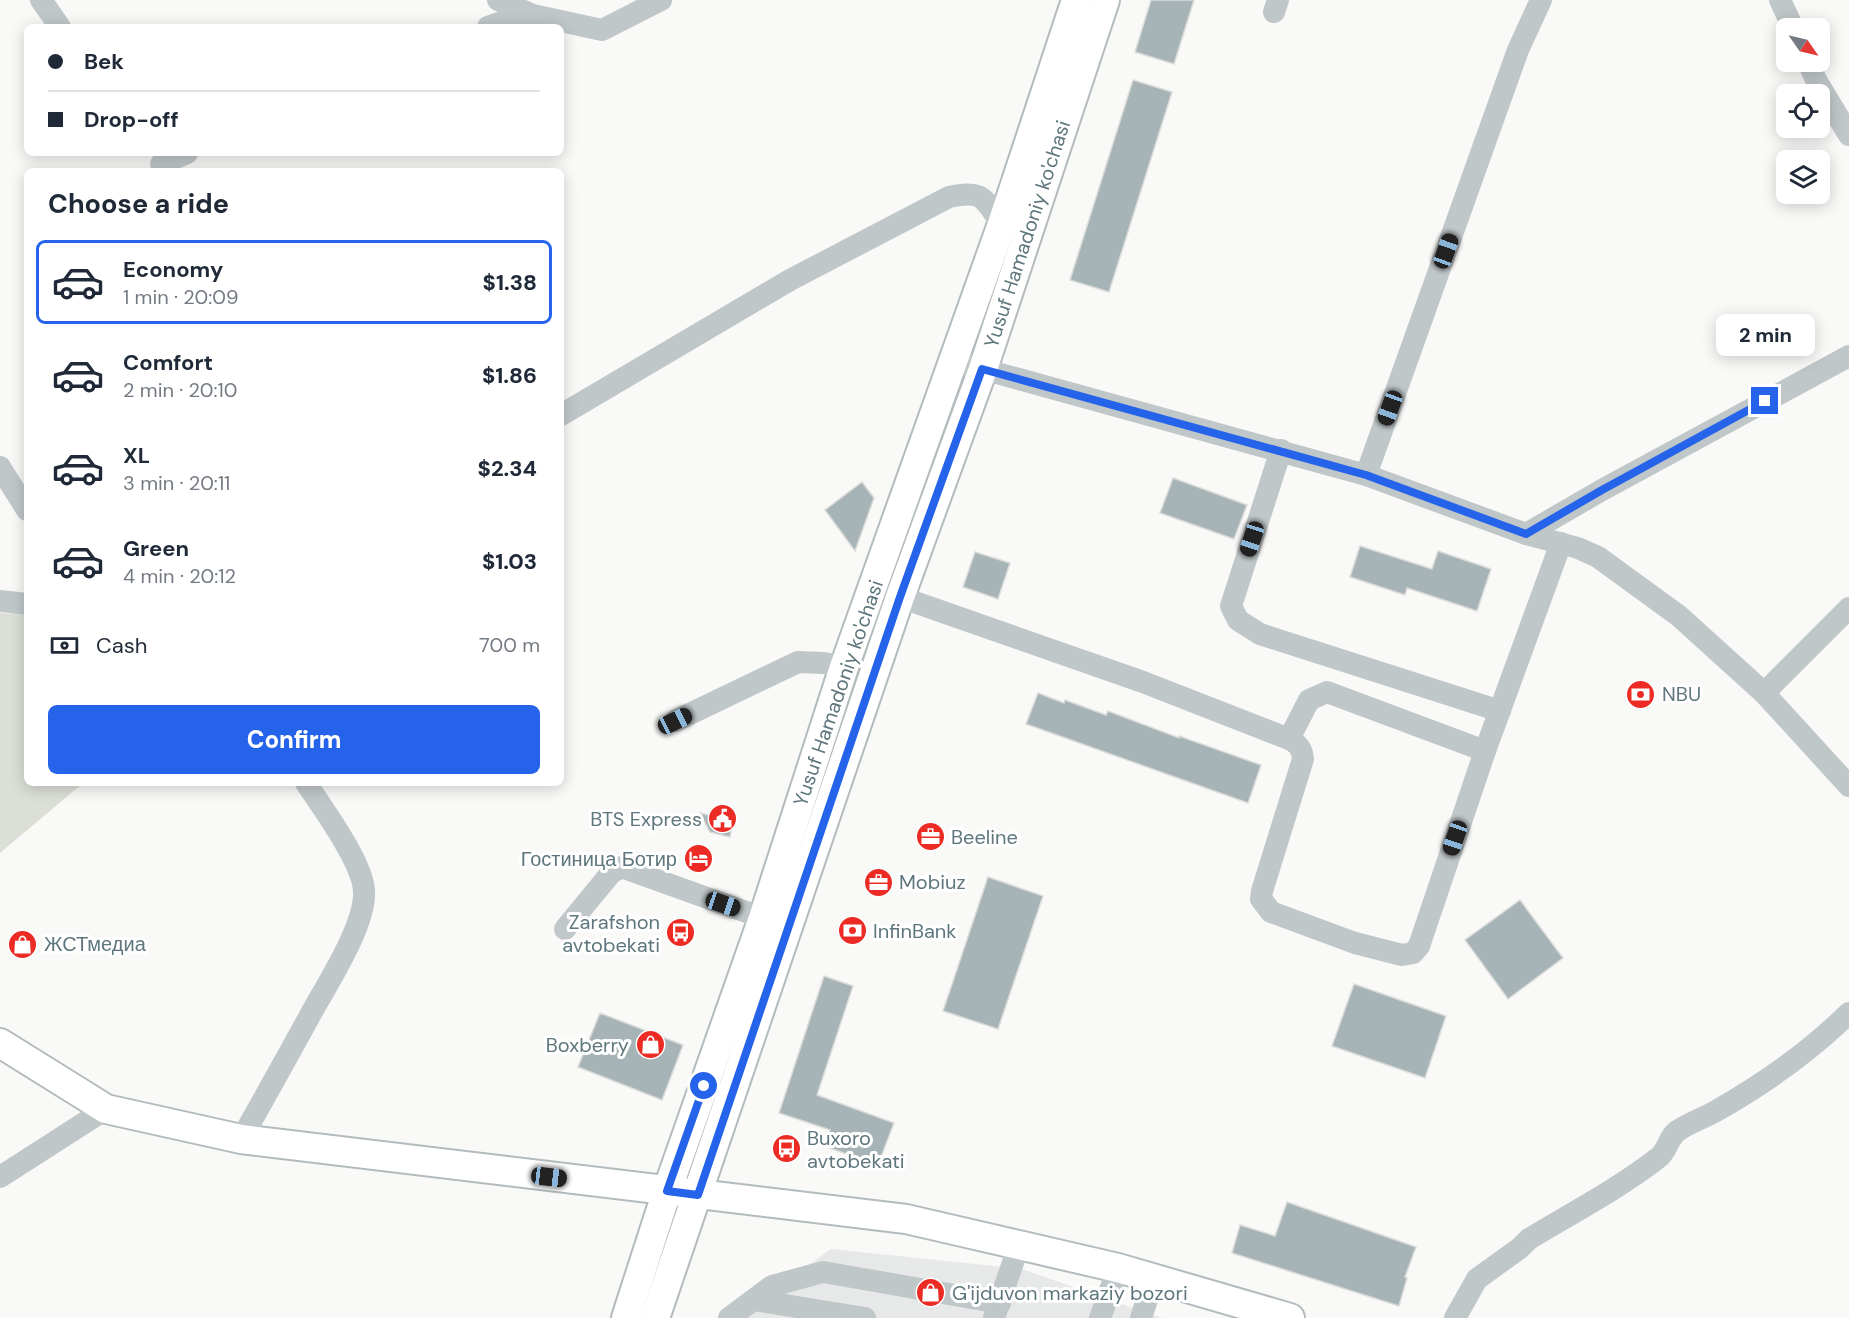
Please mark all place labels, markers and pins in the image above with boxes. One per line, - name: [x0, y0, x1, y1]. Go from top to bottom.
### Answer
- bank icon: NBU: [1625, 678, 1657, 710]
- place label: NBU: [1662, 681, 1701, 707]
- public building icon: BTS Express: [707, 803, 739, 835]
- place label: BTS Express: [590, 806, 702, 832]
- office icon: Beeline: [914, 821, 946, 853]
- place label: Beeline: [951, 824, 1018, 850]
- hotel icon: Гостиница Ботир: [682, 843, 714, 875]
- place label: Гостиница Ботир: [521, 846, 677, 872]
- office icon: Mobiuz: [862, 866, 894, 898]
- place label: Mobiuz: [899, 869, 966, 895]
- place label: Zarafshon avtobekati: [562, 909, 660, 958]
- bank icon: InfinBank: [836, 915, 868, 947]
- bus stop icon: Zarafshon avtobekati: [665, 917, 697, 949]
- place label: InfinBank: [873, 918, 956, 944]
- shop icon: ЖСТмедиа: [7, 928, 39, 960]
- place label: ЖСТмедиа: [44, 931, 147, 957]
- shop icon: Boxberry: [634, 1029, 666, 1061]
- place label: Boxberry: [546, 1032, 629, 1058]
- place label: Buxoro avtobekati: [807, 1125, 905, 1174]
- bus stop icon: Buxoro avtobekati: [770, 1133, 802, 1165]
- shop icon: G'ijduvon markaziy bozori: [915, 1277, 947, 1309]
- place label: G'ijduvon markaziy bozori: [952, 1280, 1188, 1306]

